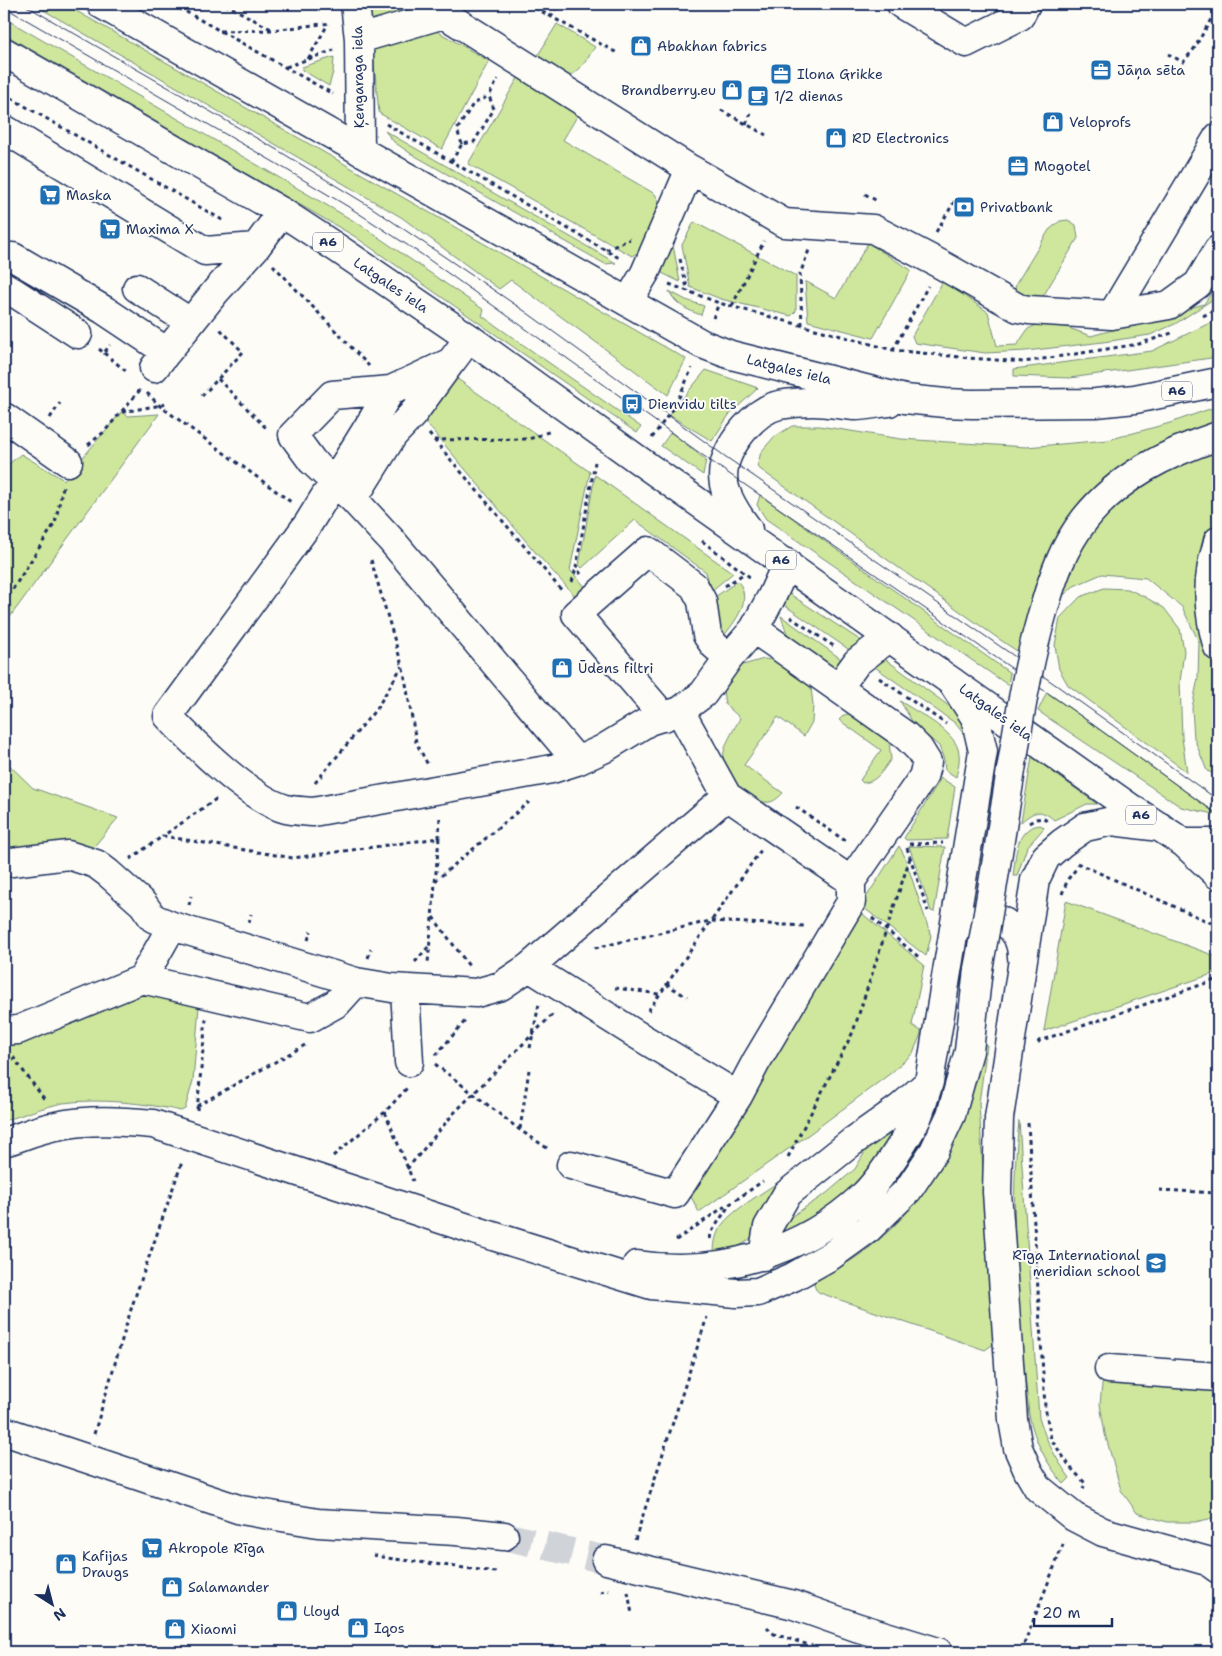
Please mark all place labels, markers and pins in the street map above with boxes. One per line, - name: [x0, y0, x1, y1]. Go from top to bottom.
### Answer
- shop icon: Abakhan fabrics: [629, 34, 653, 58]
- place label: Abakhan fabrics: [657, 37, 767, 55]
- office icon: Jāņa sēta: [1089, 58, 1113, 82]
- place label: Jāņa sēta: [1117, 61, 1185, 80]
- office icon: Ilona Grikke: [769, 62, 793, 86]
- place label: Ilona Grikke: [797, 65, 883, 83]
- shop icon: Brandberry.eu: [720, 78, 744, 102]
- place label: Brandberry.eu: [621, 81, 716, 99]
- cafe icon: 1/2 dienas: [746, 84, 770, 108]
- place label: 1/2 dienas: [774, 87, 843, 105]
- shop icon: Veloprofs: [1041, 110, 1065, 134]
- place label: Veloprofs: [1069, 113, 1131, 131]
- shop icon: RD Electronics: [824, 126, 848, 150]
- place label: RD Electronics: [852, 129, 949, 147]
- office icon: Mogotel: [1006, 154, 1030, 178]
- place label: Mogotel: [1034, 157, 1091, 175]
- supermarket icon: Maska: [38, 183, 62, 207]
- place label: Maska: [66, 186, 111, 204]
- bank icon: Privatbank: [952, 195, 976, 219]
- place label: Privatbank: [980, 198, 1053, 216]
- supermarket icon: Maxima X: [98, 217, 122, 241]
- place label: Maxima X: [126, 220, 194, 238]
- bus stop icon: Dienvidu tilts: [620, 392, 644, 416]
- place label: Dienvidu tilts: [648, 395, 737, 413]
- shop icon: Ūdens filtri: [550, 656, 574, 680]
- place label: Ūdens filtri: [578, 659, 653, 677]
- place label: Rīga International meridian school: [1012, 1246, 1141, 1280]
- school or university icon: Rīga International meridian school: [1144, 1251, 1168, 1275]
- supermarket icon: Akropole Rīga: [140, 1536, 164, 1560]
- place label: Akropole Rīga: [168, 1539, 265, 1557]
- place label: Kafijas Draugs: [82, 1547, 129, 1581]
- shop icon: Kafijas Draugs: [54, 1552, 78, 1576]
- shop icon: Salamander: [160, 1575, 184, 1599]
- place label: Salamander: [188, 1578, 270, 1596]
- shop icon: Lloyd: [275, 1599, 299, 1623]
- place label: Lloyd: [303, 1602, 340, 1620]
- shop icon: Iqos: [346, 1616, 370, 1640]
- shop icon: Xiaomi: [163, 1617, 187, 1641]
- place label: Iqos: [374, 1619, 405, 1637]
- place label: Xiaomi: [191, 1620, 237, 1638]

